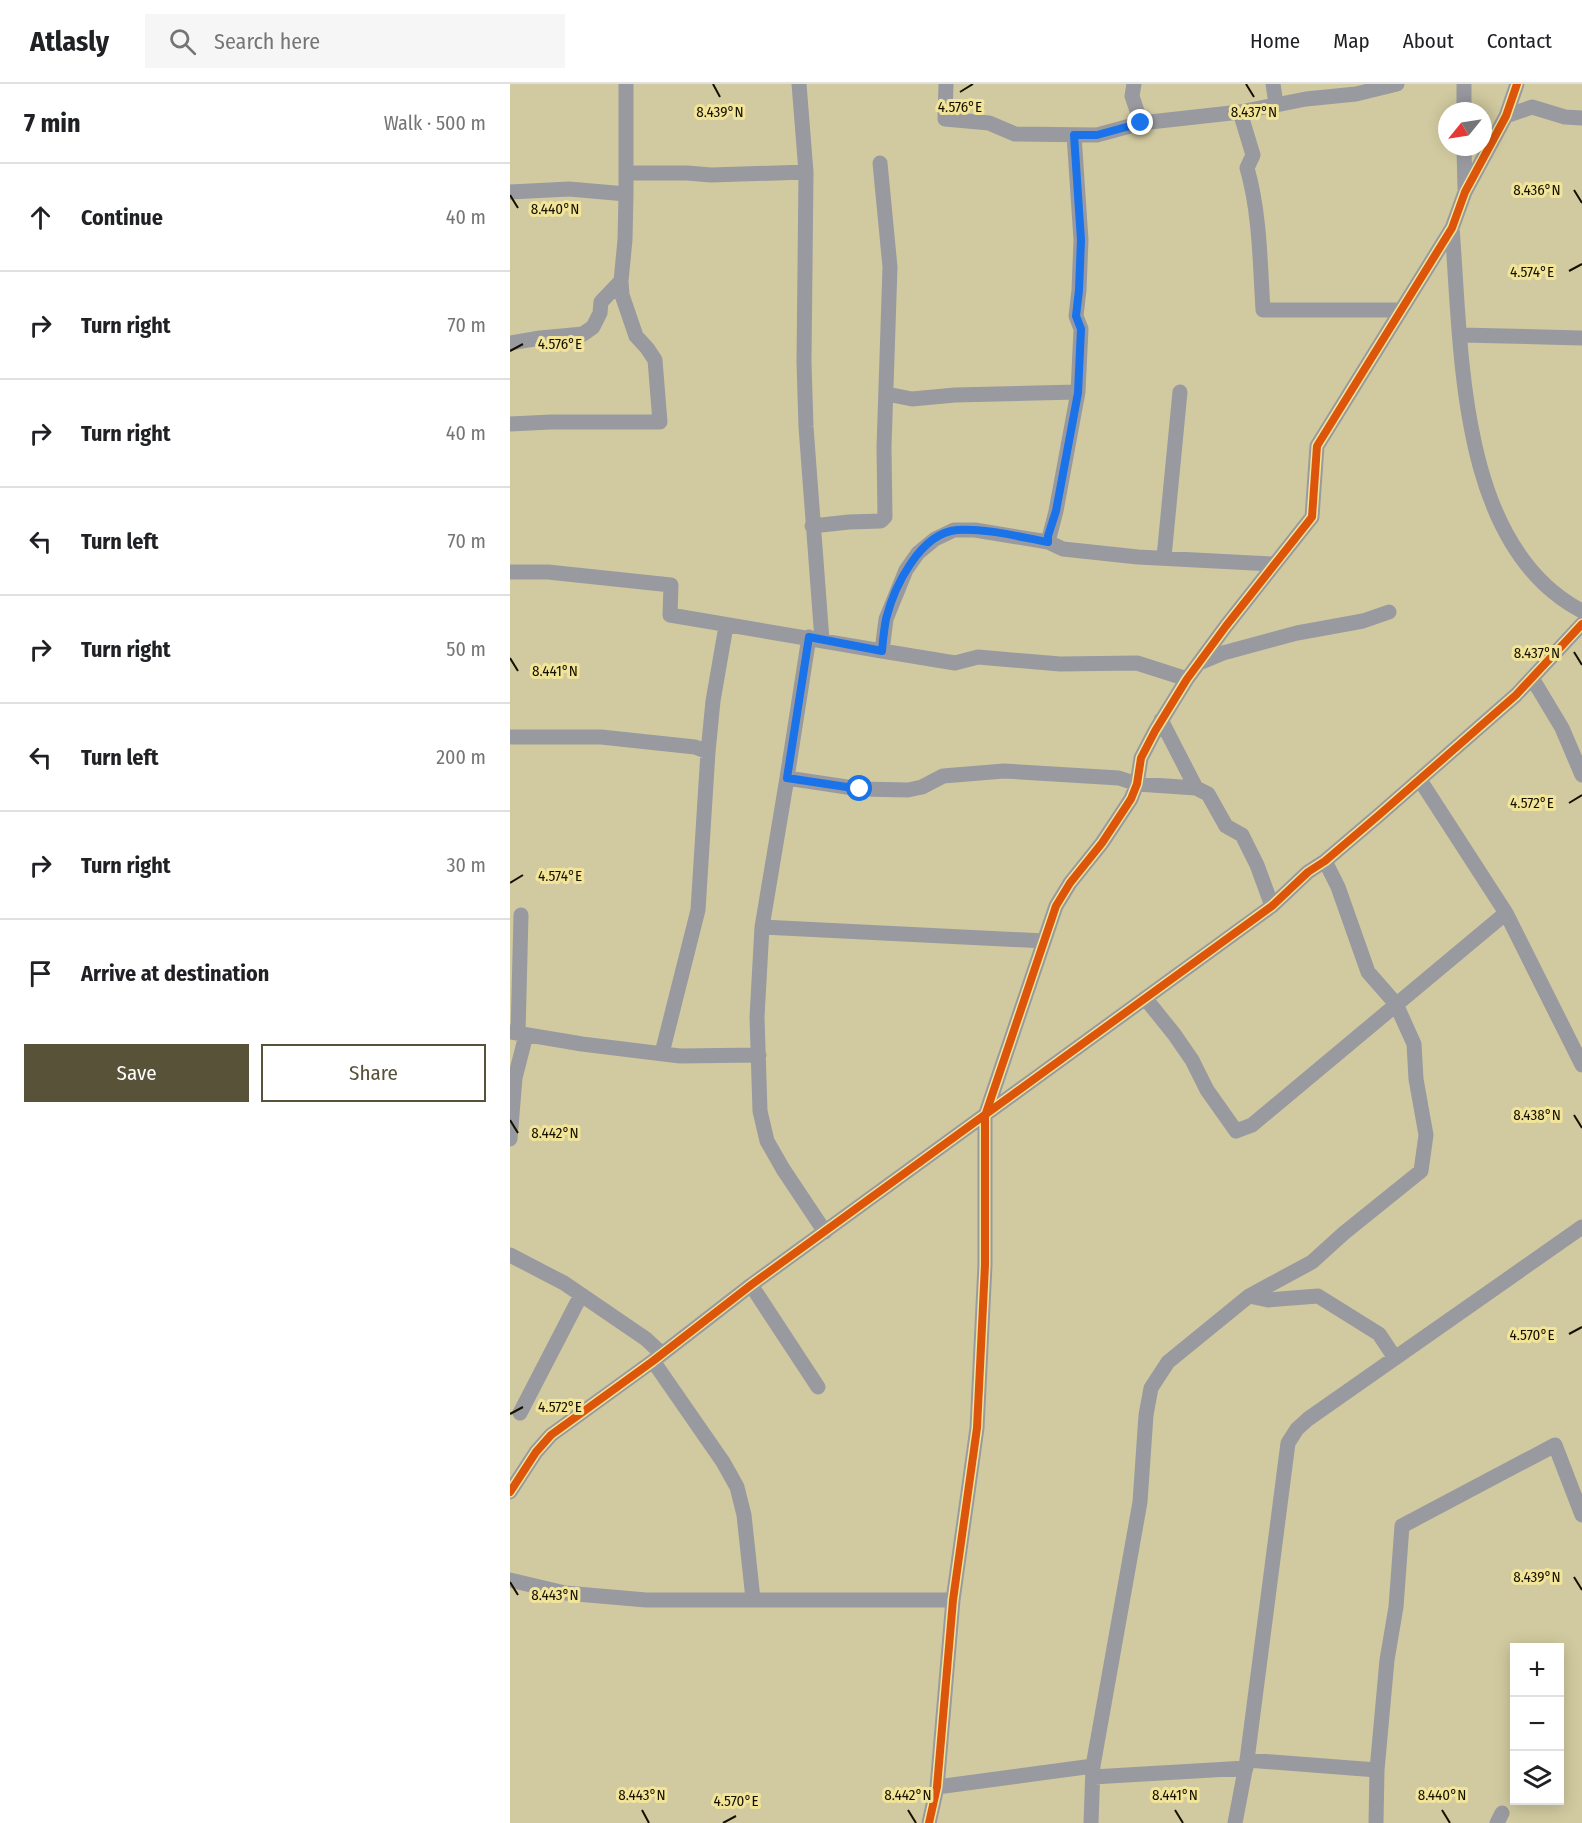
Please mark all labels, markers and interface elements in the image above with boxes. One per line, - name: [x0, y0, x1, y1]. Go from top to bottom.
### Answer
- search box: [145, 14, 565, 68]
- text: Atlasly: [30, 25, 109, 58]
- icon: search: [166, 25, 199, 58]
- text: Search here: [214, 28, 320, 55]
- text: Home: [1250, 28, 1300, 54]
- text: Map: [1333, 28, 1370, 54]
- text: About: [1403, 28, 1454, 54]
- text: Contact: [1487, 28, 1552, 54]
- text: 4.576°E: [938, 98, 982, 116]
- north arrow: [1438, 102, 1492, 156]
- text: 8.439°N: [696, 103, 744, 121]
- text: 8.437°N: [1231, 103, 1277, 121]
- text: 7 min: [24, 108, 81, 139]
- route end: [1127, 109, 1153, 135]
- text: Walk · 500 m: [384, 111, 486, 135]
- text: 8.436°N: [1513, 181, 1561, 199]
- text: 8.440°N: [531, 200, 579, 218]
- icon: ahead: [24, 201, 57, 234]
- text: Continue: [81, 204, 163, 231]
- text: 40 m: [446, 205, 486, 229]
- text: 4.574°E: [1510, 263, 1554, 281]
- icon: right: [24, 309, 57, 342]
- text: Turn right: [81, 312, 170, 339]
- text: 70 m: [448, 313, 486, 337]
- text: 4.576°E: [538, 335, 582, 353]
- icon: right: [24, 417, 57, 450]
- text: Turn right: [81, 420, 170, 447]
- text: 40 m: [446, 421, 486, 445]
- icon: left: [24, 525, 57, 558]
- text: Turn left: [81, 528, 159, 555]
- text: 70 m: [448, 529, 486, 553]
- icon: right: [24, 633, 57, 666]
- text: Turn right: [81, 636, 170, 663]
- text: 50 m: [446, 637, 486, 661]
- text: 8.437°N: [1514, 644, 1560, 662]
- text: 8.441°N: [532, 662, 578, 680]
- icon: left: [24, 741, 57, 774]
- text: Turn left: [81, 744, 159, 771]
- text: 200 m: [436, 745, 486, 769]
- route start: [846, 775, 872, 801]
- text: 4.572°E: [1510, 794, 1554, 812]
- icon: right: [24, 849, 57, 882]
- text: Turn right: [81, 852, 170, 879]
- text: 30 m: [446, 853, 486, 877]
- text: 4.574°E: [538, 867, 582, 885]
- icon: arrive: [24, 957, 57, 990]
- text: Arrive at destination: [81, 960, 269, 987]
- button: Save: [24, 1044, 249, 1102]
- button: Share: [261, 1044, 486, 1102]
- text: 8.438°N: [1513, 1106, 1561, 1124]
- text: 8.442°N: [531, 1124, 579, 1142]
- text: 4.570°E: [1510, 1326, 1554, 1344]
- text: 4.572°E: [538, 1398, 582, 1416]
- text: 8.439°N: [1513, 1568, 1561, 1586]
- text: 8.443°N: [531, 1586, 579, 1604]
- map controls: [1510, 1643, 1564, 1805]
- button: +: [1510, 1643, 1564, 1697]
- button: −: [1510, 1697, 1564, 1751]
- button: layers: [1510, 1751, 1564, 1805]
- text: 8.443°N: [618, 1786, 666, 1804]
- text: 8.442°N: [884, 1786, 932, 1804]
- text: 8.441°N: [1152, 1786, 1198, 1804]
- text: 8.440°N: [1418, 1786, 1466, 1804]
- text: 4.570°E: [714, 1792, 758, 1810]

